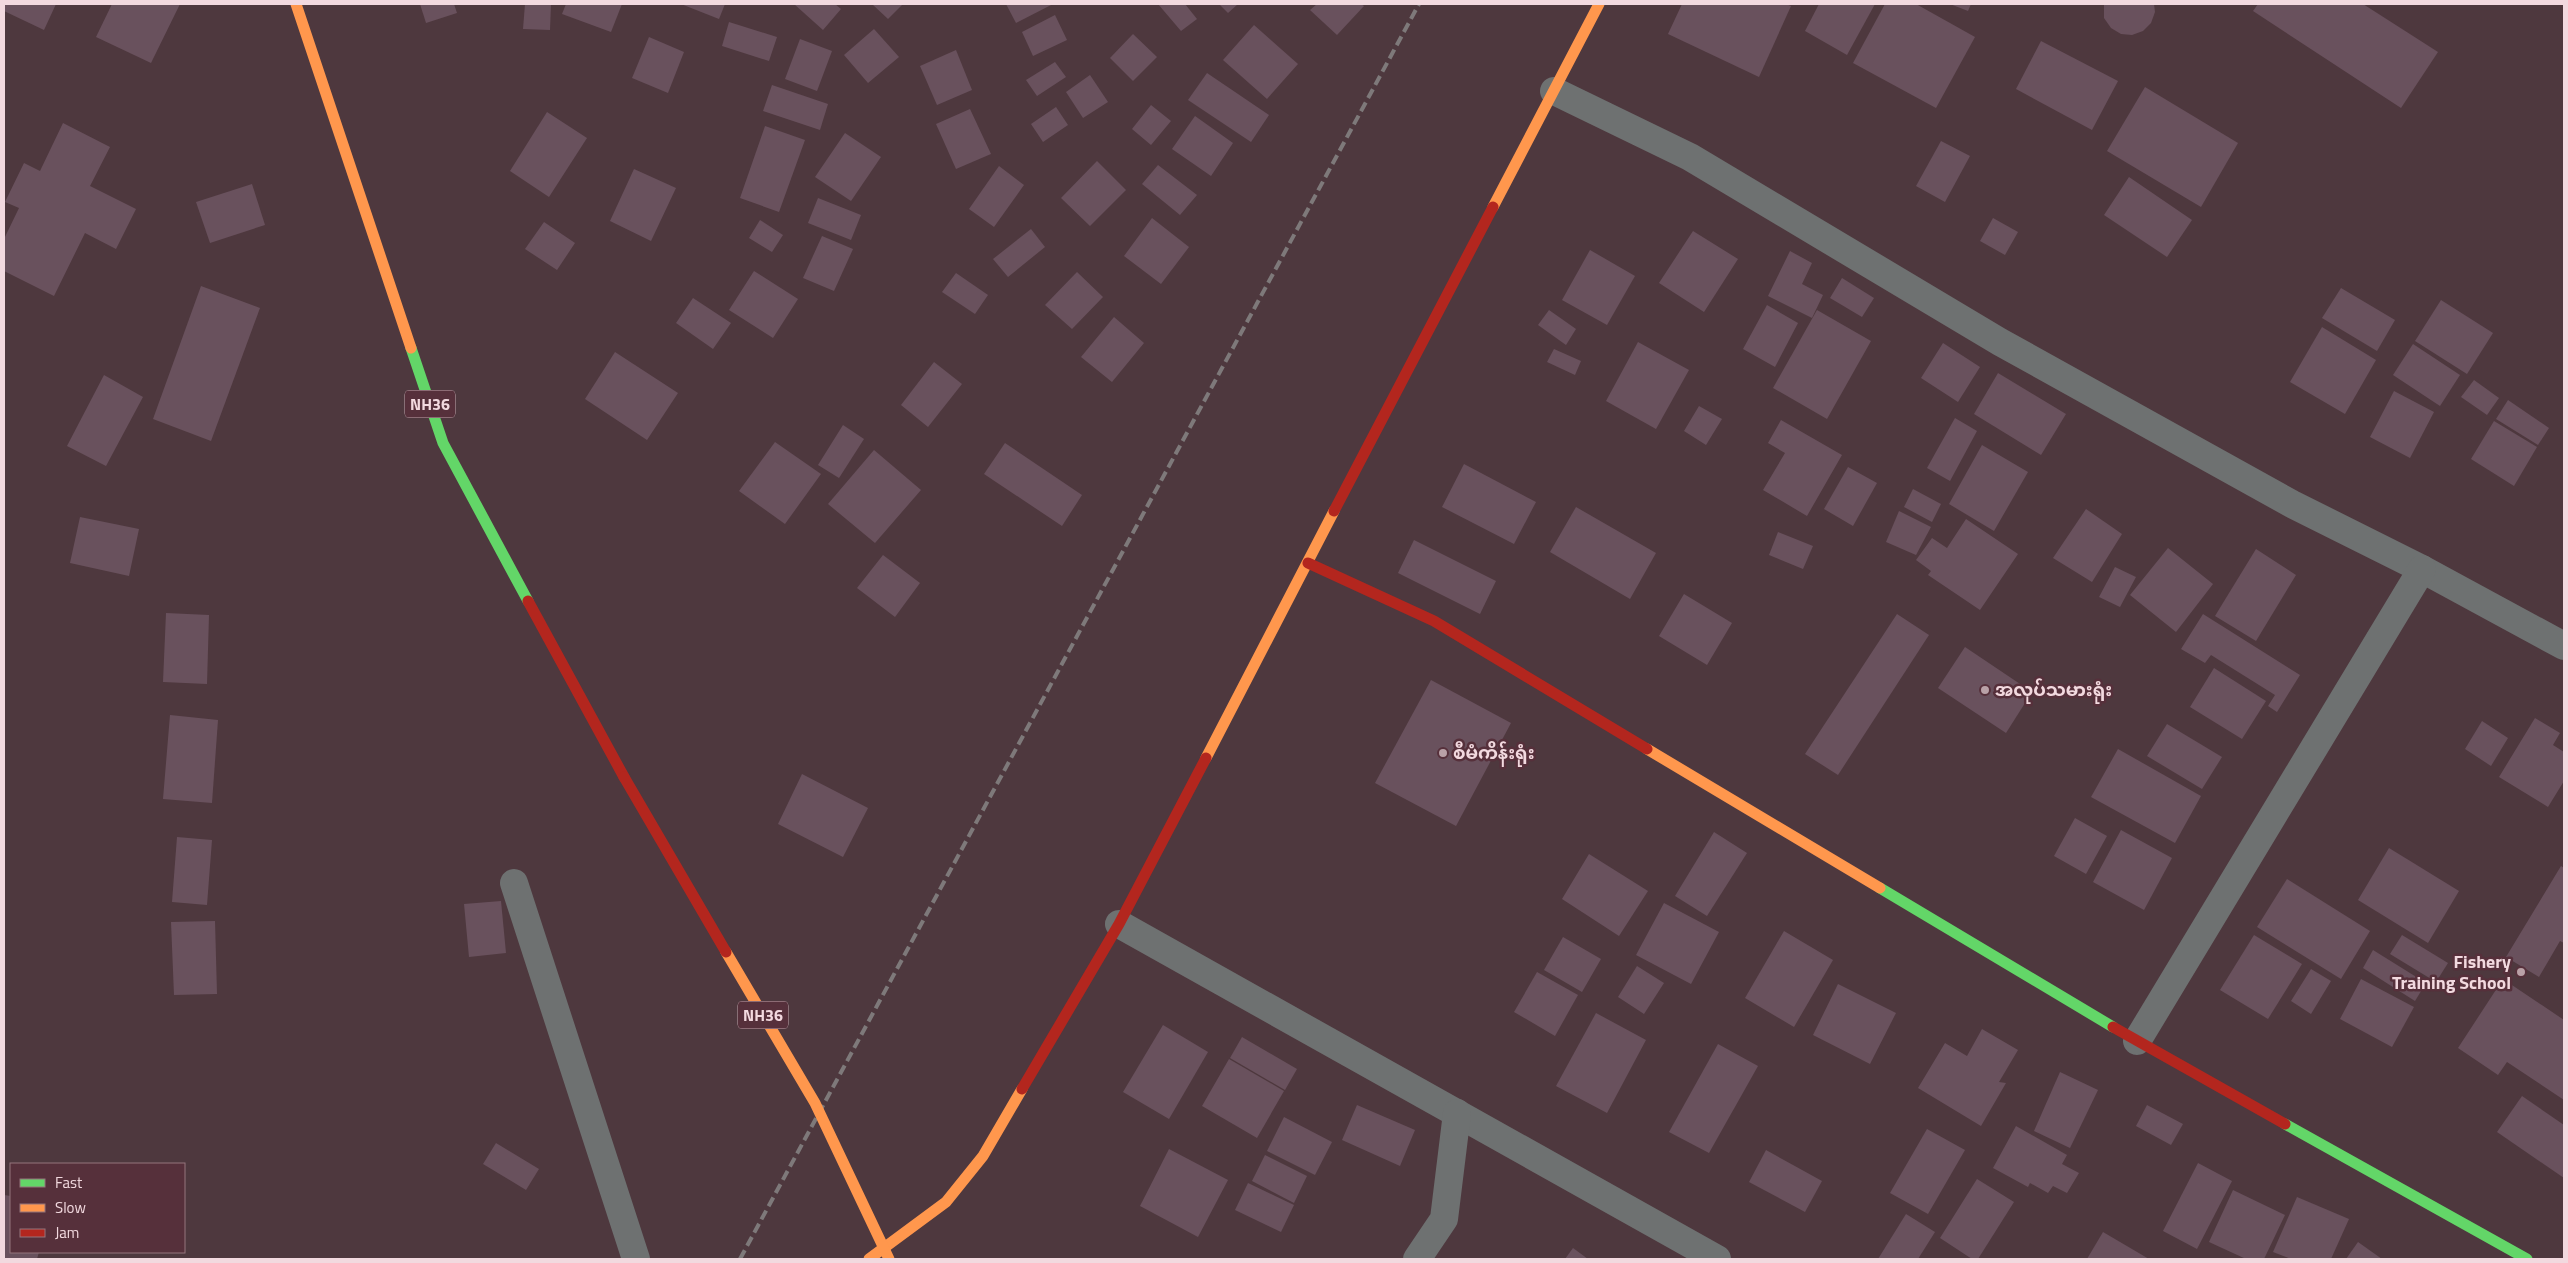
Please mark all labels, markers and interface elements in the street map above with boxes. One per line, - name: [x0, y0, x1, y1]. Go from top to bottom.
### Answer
- road number: NH36: [405, 390, 455, 418]
- place label: အလုပ်သမားရုံး: [1995, 676, 2112, 704]
- marker: အလုပ်သမားရုံး: [1979, 684, 1991, 696]
- place label: စီမံကိန်းရုံး‌: [1453, 739, 1535, 767]
- marker: စီမံကိန်းရုံး‌: [1437, 747, 1449, 759]
- place label: Fishery Training School: [2392, 948, 2511, 996]
- marker: Fishery Training School: [2515, 966, 2527, 978]
- road number: NH36: [738, 1002, 788, 1028]
- legend: [10, 1163, 185, 1253]
- text: Fast: [55, 1171, 83, 1194]
- text: Slow: [55, 1196, 86, 1219]
- text: Jam: [55, 1221, 79, 1244]

